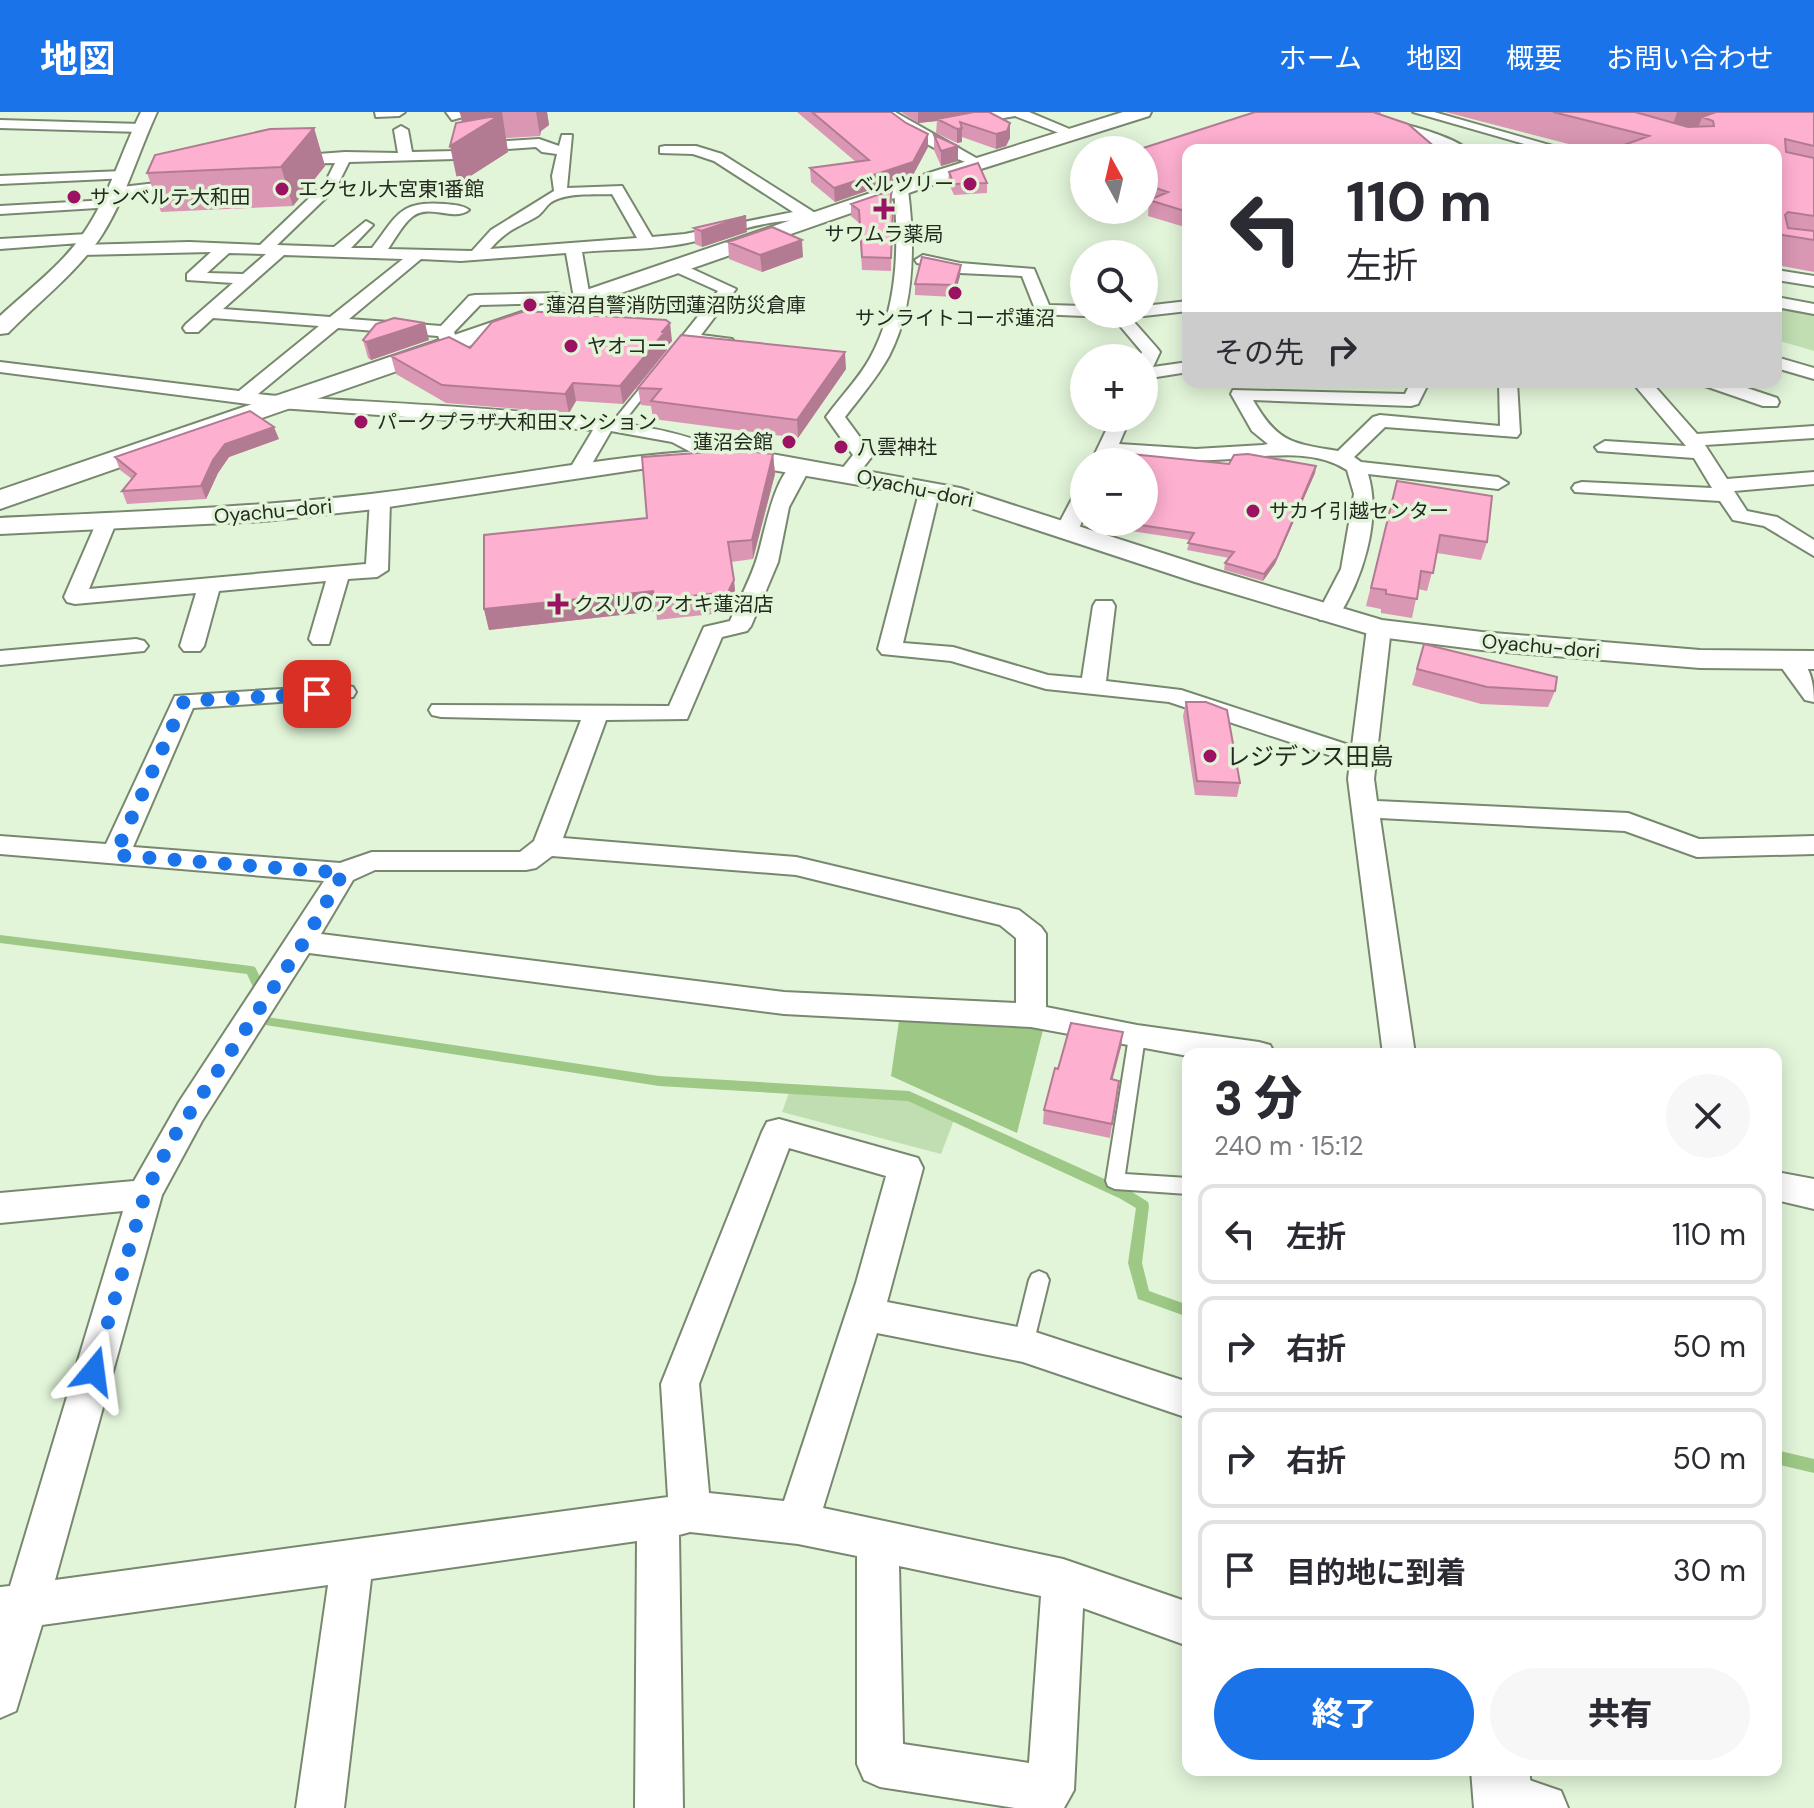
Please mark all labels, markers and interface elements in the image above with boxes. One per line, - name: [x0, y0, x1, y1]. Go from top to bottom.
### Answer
- text: 地図: [40, 34, 116, 84]
- text: ホーム: [1279, 40, 1362, 77]
- text: 地図: [1406, 40, 1462, 77]
- text: 概要: [1506, 40, 1562, 77]
- text: お問い合わせ: [1606, 40, 1774, 77]
- north arrow: [1070, 136, 1158, 224]
- map controls: [1070, 136, 1158, 536]
- text: 110 m: [1346, 165, 1492, 238]
- place label: ベルツリー: [854, 171, 954, 197]
- marker: ベルツリー: [961, 175, 979, 193]
- place label: エクセル大宮東1番館: [298, 176, 484, 202]
- icon: left: [1214, 176, 1318, 280]
- marker: エクセル大宮東1番館: [273, 180, 291, 198]
- place label: サンベルテ大和田: [90, 184, 250, 210]
- marker: サンベルテ大和田: [65, 188, 83, 206]
- marker: サワムラ薬局: [875, 200, 893, 218]
- place label: サワムラ薬局: [825, 221, 944, 247]
- button: search: [1070, 240, 1158, 328]
- text: 左折: [1346, 242, 1418, 289]
- marker: サンライトコーポ蓮沼: [946, 284, 964, 302]
- place label: 蓮沼自警消防団蓮沼防災倉庫: [546, 292, 806, 318]
- marker: 蓮沼自警消防団蓮沼防災倉庫: [521, 296, 539, 314]
- place label: サンライトコーポ蓮沼: [855, 305, 1055, 331]
- icon: right: [1320, 328, 1364, 372]
- place label: ヤオコー: [587, 333, 667, 359]
- text: その先: [1214, 333, 1304, 372]
- marker: ヤオコー: [562, 337, 580, 355]
- button: +: [1070, 344, 1158, 432]
- place label: パークプラザ大和田マンション: [377, 409, 657, 435]
- marker: パークプラザ大和田マンション: [352, 413, 370, 431]
- place label: 蓮沼会館: [693, 429, 773, 455]
- marker: 蓮沼会館: [780, 433, 798, 451]
- place label: 八雲神社: [857, 434, 937, 460]
- marker: 八雲神社: [832, 438, 850, 456]
- button: −: [1070, 448, 1158, 536]
- street label: Oyachu-dori: [854, 463, 976, 513]
- street label: Oyachu-dori: [213, 493, 333, 529]
- place label: サカイ引越センター: [1269, 498, 1449, 524]
- marker: サカイ引越センター: [1244, 502, 1262, 520]
- place label: クスリのアオキ蓮沼店: [574, 591, 773, 617]
- marker: クスリのアオキ蓮沼店: [549, 595, 567, 613]
- street label: Oyachu-dori: [1481, 628, 1601, 664]
- pin: [283, 660, 351, 728]
- icon: arrive: [295, 672, 339, 716]
- place label: レジデンス田島: [1226, 741, 1394, 772]
- marker: レジデンス田島: [1201, 747, 1219, 765]
- text: 3 分: [1214, 1067, 1302, 1130]
- button: close: [1666, 1074, 1750, 1158]
- text: 240 m · 15:12: [1214, 1129, 1363, 1163]
- icon: left: [1218, 1212, 1262, 1256]
- text: 110 m: [1672, 1215, 1746, 1254]
- text: 左折: [1286, 1217, 1346, 1256]
- icon: right: [1218, 1324, 1262, 1368]
- text: 50 m: [1672, 1327, 1746, 1366]
- position arrow: [52, 1329, 136, 1413]
- text: 右折: [1286, 1329, 1346, 1368]
- icon: right: [1218, 1436, 1262, 1480]
- text: 50 m: [1672, 1439, 1746, 1478]
- text: 右折: [1286, 1441, 1346, 1480]
- icon: arrive: [1218, 1548, 1262, 1592]
- text: 30 m: [1673, 1551, 1746, 1590]
- text: 目的地に到着: [1286, 1553, 1466, 1592]
- button: 終了: [1214, 1668, 1474, 1760]
- button: 共有: [1490, 1668, 1750, 1760]

